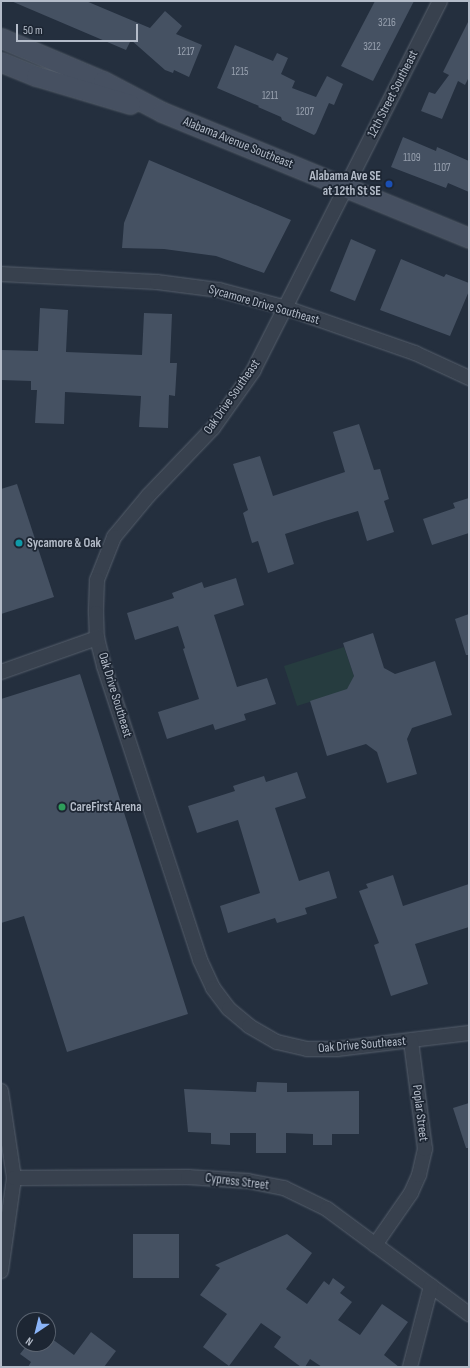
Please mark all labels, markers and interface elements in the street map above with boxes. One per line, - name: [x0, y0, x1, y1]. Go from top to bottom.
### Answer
- scale bar: [18, 16, 140, 42]
- house number: 3216: [378, 16, 396, 30]
- text: 50 m: [23, 23, 43, 38]
- house number: 3212: [363, 40, 381, 54]
- house number: 1217: [178, 45, 194, 59]
- street label: 12th Street Southeast: [364, 48, 422, 140]
- house number: 1215: [232, 65, 248, 79]
- house number: 1211: [262, 89, 278, 103]
- house number: 1207: [296, 105, 314, 119]
- street label: Alabama Avenue Southeast: [181, 114, 295, 172]
- house number: 1109: [403, 151, 421, 165]
- house number: 1107: [434, 161, 450, 175]
- place label: Alabama Ave SE at 12th St SE: [310, 169, 381, 200]
- marker: Alabama Ave SE at 12th St SE: [384, 179, 394, 189]
- street label: Sycamore Drive Southeast: [207, 282, 321, 328]
- street label: Oak Drive Southeast: [200, 357, 264, 437]
- place label: Sycamore & Oak: [27, 535, 101, 551]
- marker: Sycamore & Oak: [14, 538, 24, 548]
- street label: Oak Drive Southeast: [95, 651, 135, 739]
- place label: CareFirst Arena: [70, 799, 141, 815]
- marker: CareFirst Arena: [57, 802, 67, 812]
- street label: Oak Drive Southeast: [318, 1033, 406, 1057]
- street label: Poplar Street: [409, 1084, 431, 1142]
- street label: Cypress Street: [204, 1170, 270, 1194]
- north arrow: [16, 1312, 56, 1352]
- text: N: [23, 1334, 36, 1348]

